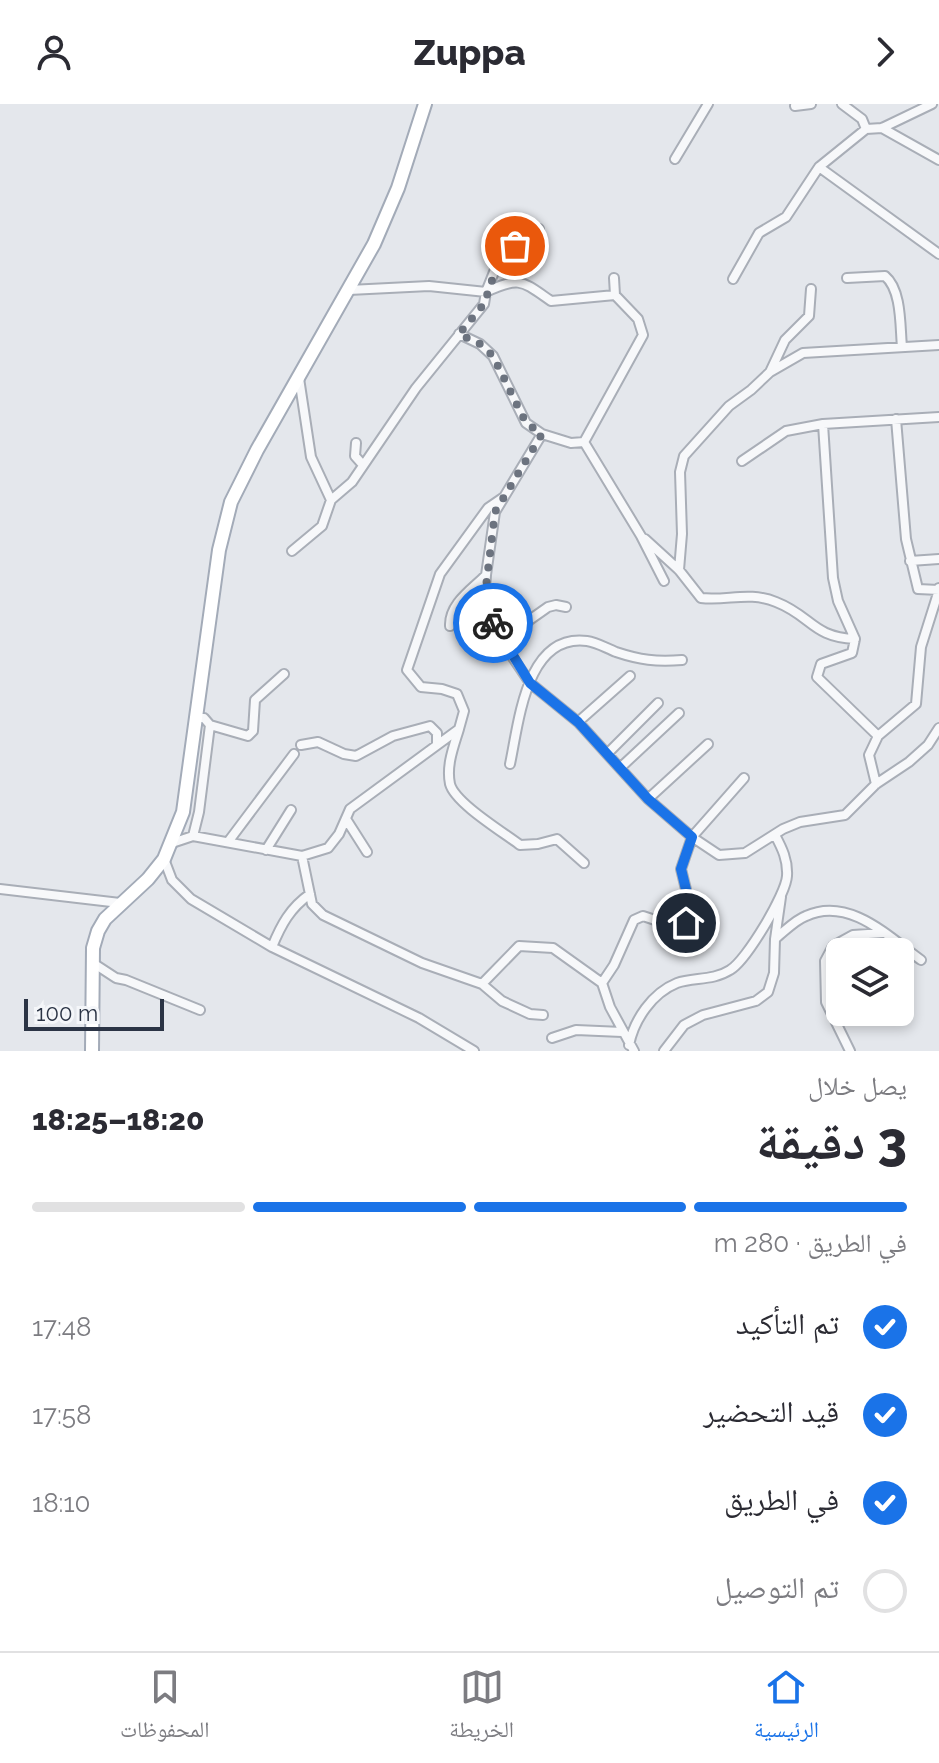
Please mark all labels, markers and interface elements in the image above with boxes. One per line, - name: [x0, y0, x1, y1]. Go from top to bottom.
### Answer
- icon: person: [32, 30, 76, 74]
- icon: forward: [863, 30, 907, 74]
- text: Zuppa: [414, 31, 525, 73]
- pin: [481, 212, 549, 280]
- icon: bag: [493, 224, 537, 268]
- courier: [453, 583, 533, 663]
- icon: bike: [471, 601, 515, 645]
- pin: [652, 889, 720, 957]
- icon: home: [664, 901, 708, 945]
- map controls: [826, 938, 914, 1026]
- button: layers: [826, 938, 914, 1026]
- scale bar: [24, 995, 164, 1031]
- text: 100 m: [36, 1000, 98, 1026]
- text: يصل خلال: [808, 1071, 907, 1101]
- text: 18:20–18:25: [32, 1102, 204, 1137]
- text: 3 دقيقة: [756, 1110, 907, 1171]
- text: في الطريق · 280 m: [714, 1228, 907, 1258]
- icon: check: [863, 1305, 907, 1349]
- text: تم التأكيد: [736, 1306, 839, 1341]
- text: 17:48: [32, 1312, 91, 1342]
- icon: check: [863, 1393, 907, 1437]
- text: قيد التحضير: [703, 1394, 839, 1429]
- text: 17:58: [32, 1400, 91, 1430]
- icon: check: [863, 1481, 907, 1525]
- text: في الطريق: [724, 1482, 839, 1517]
- text: 18:10: [32, 1488, 90, 1518]
- text: تم التوصيل: [715, 1570, 839, 1605]
- tab: المحفوظات: [120, 1665, 209, 1751]
- tab: الخريطة: [449, 1665, 514, 1751]
- tab: الرئيسية: [754, 1665, 819, 1751]

